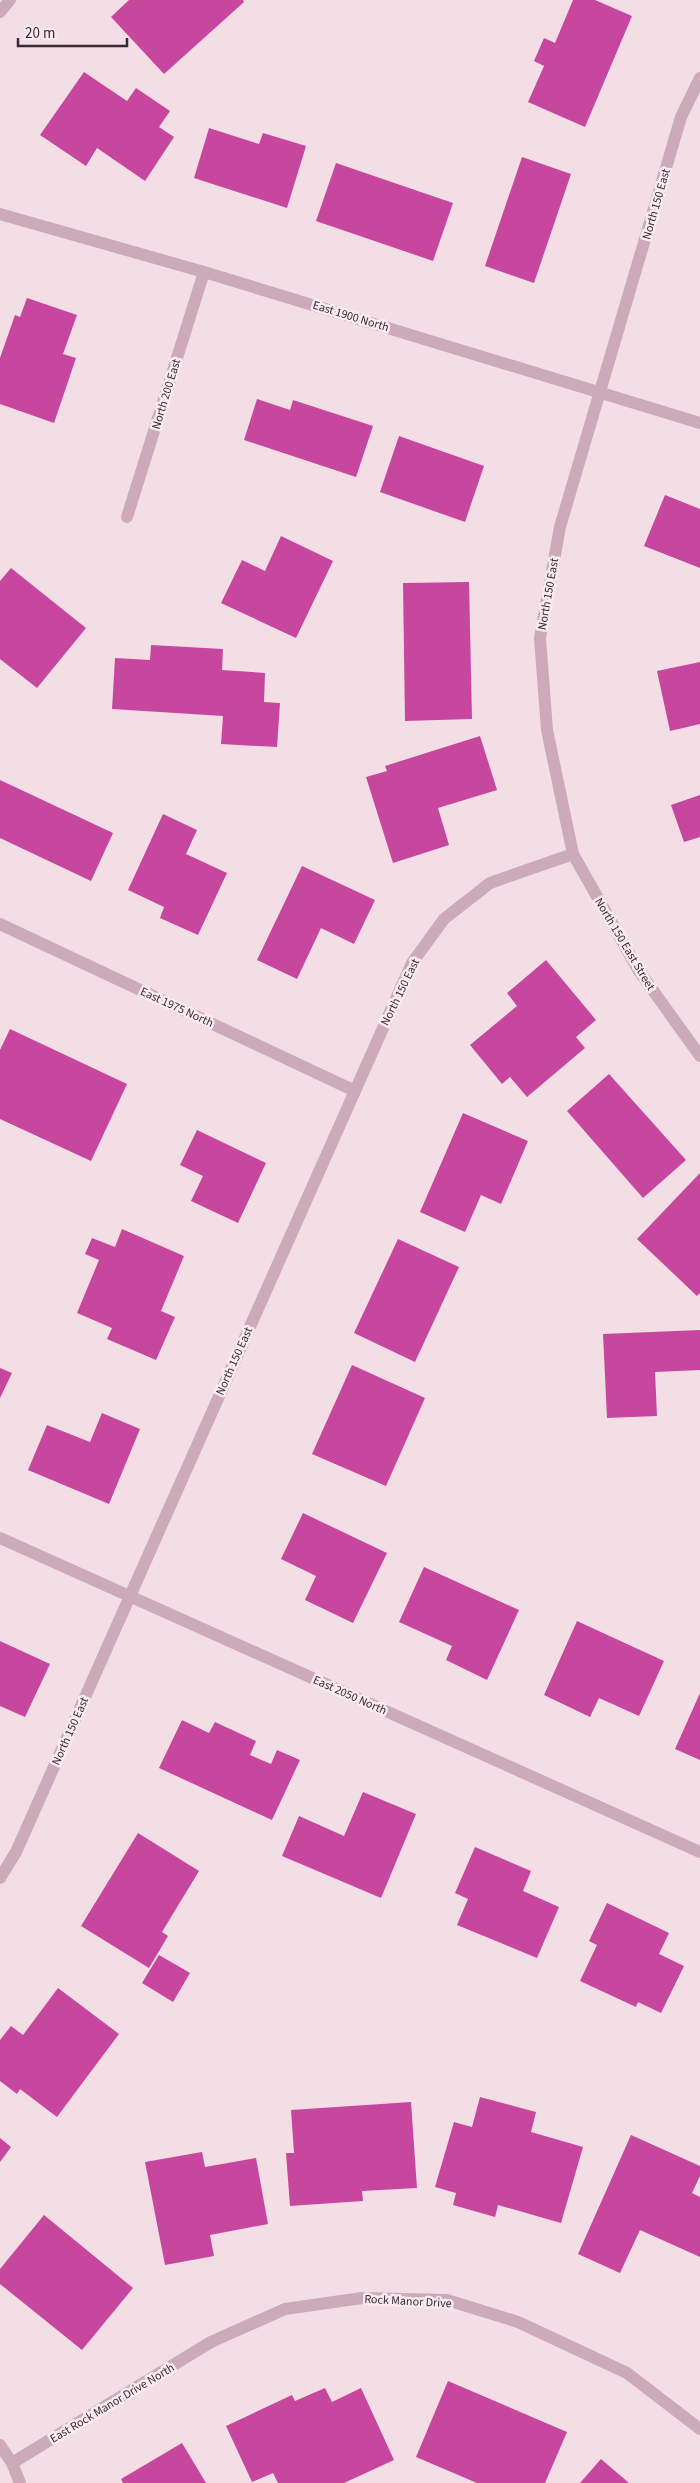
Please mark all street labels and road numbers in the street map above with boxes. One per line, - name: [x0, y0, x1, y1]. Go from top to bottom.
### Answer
- street label: North 150 East: [638, 167, 675, 242]
- street label: East 1900 North: [311, 297, 391, 336]
- street label: North 200 East: [148, 357, 185, 432]
- street label: North 150 East: [534, 557, 563, 631]
- street label: North 150 East Street: [590, 895, 659, 994]
- street label: North 150 East: [377, 956, 424, 1029]
- street label: East 1975 North: [137, 983, 216, 1032]
- street label: North 150 East: [212, 1324, 257, 1398]
- street label: East 2050 North: [310, 1672, 389, 1719]
- street label: North 150 East: [48, 1694, 93, 1768]
- street label: Rock Manor Drive: [364, 2291, 452, 2312]
- street label: East Rock Manor Drive North: [47, 2359, 178, 2447]

